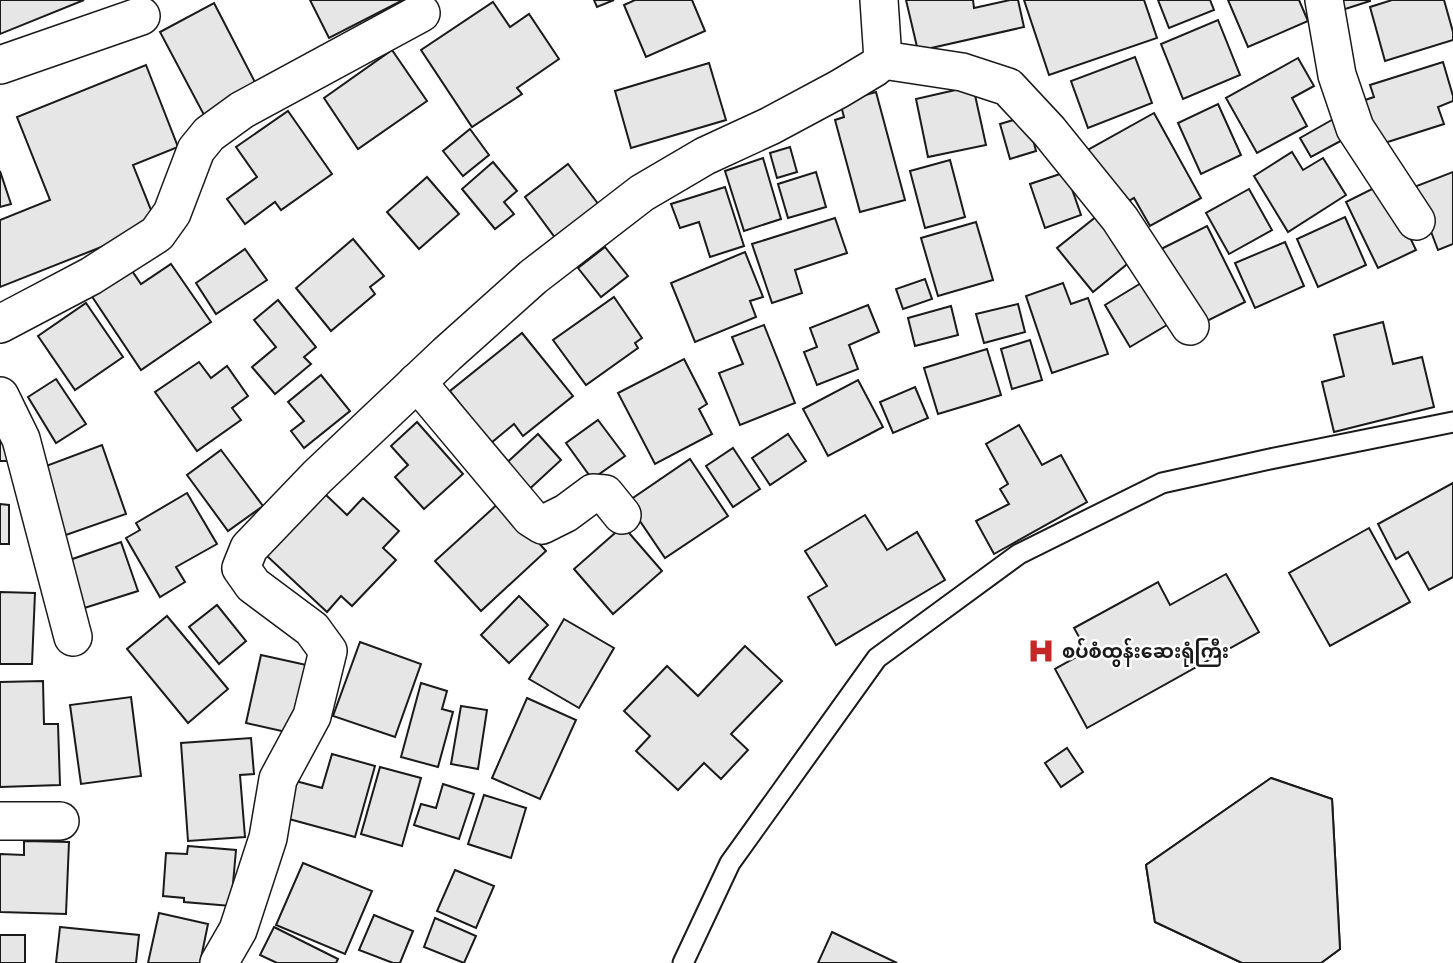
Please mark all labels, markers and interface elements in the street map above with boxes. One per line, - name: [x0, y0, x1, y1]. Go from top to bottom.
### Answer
- hospital icon: စပ်စံထွန်းဆေးရုံကြီး: [1026, 636, 1056, 666]
- place label: စပ်စံထွန်းဆေးရုံကြီး: [1062, 638, 1229, 667]

